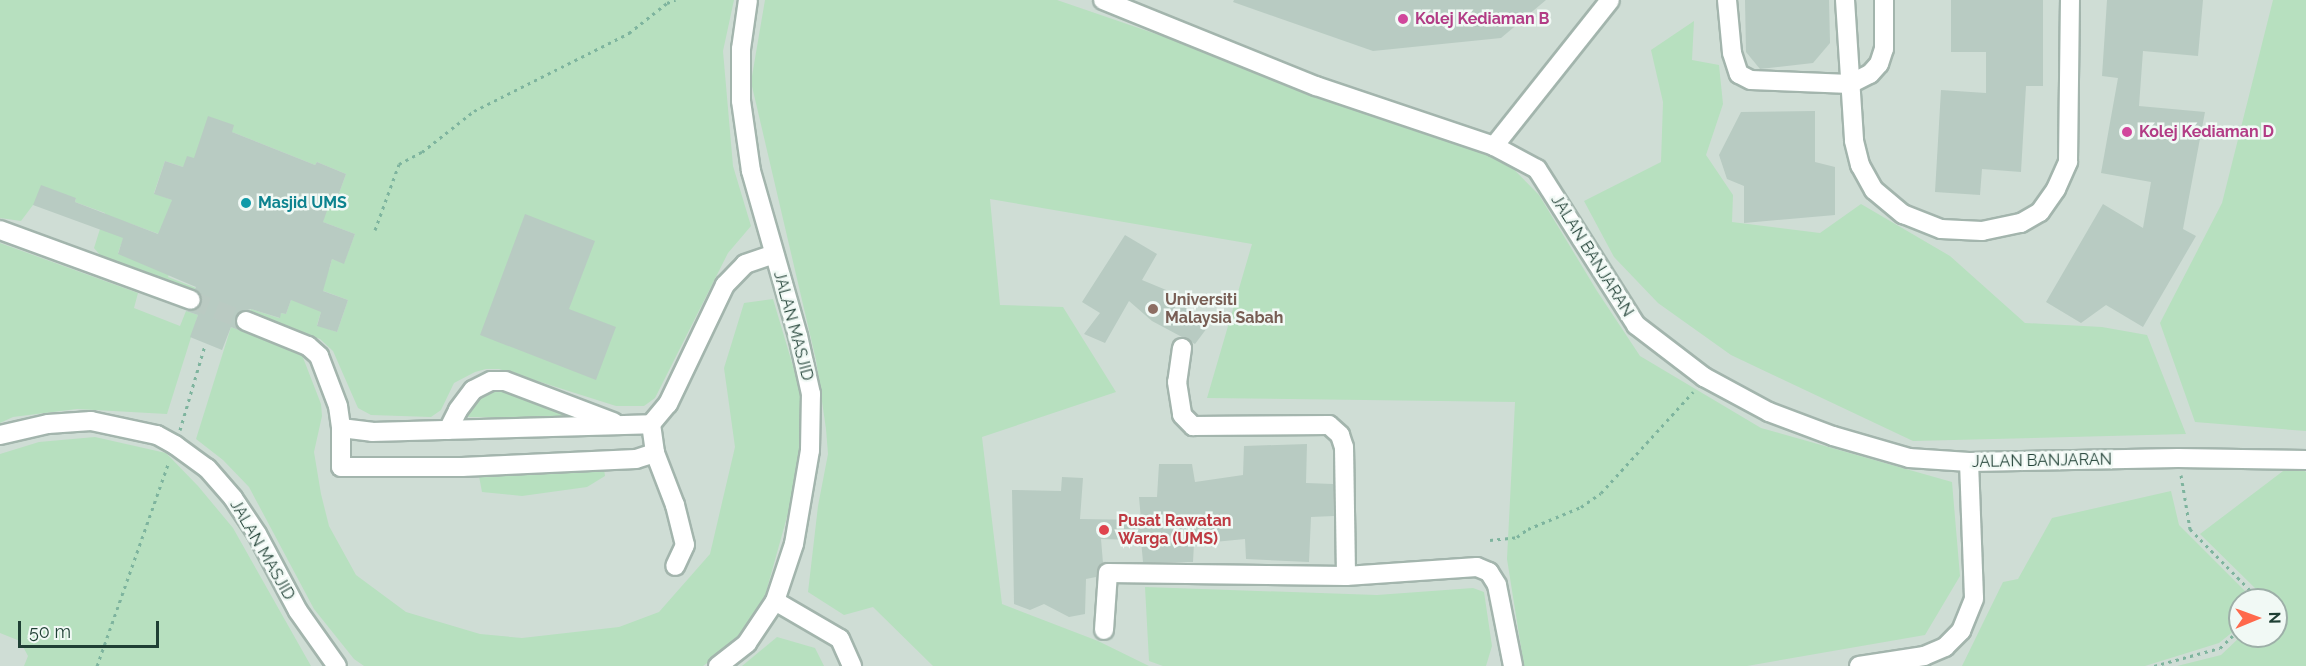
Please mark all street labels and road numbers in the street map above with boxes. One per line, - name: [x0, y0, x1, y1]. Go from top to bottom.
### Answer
- street label: JALAN BANJARAN: [1547, 191, 1637, 321]
- street label: JALAN MASJID: [769, 269, 817, 383]
- street label: JALAN BANJARAN: [1972, 450, 2112, 472]
- street label: JALAN MASJID: [226, 497, 298, 603]

